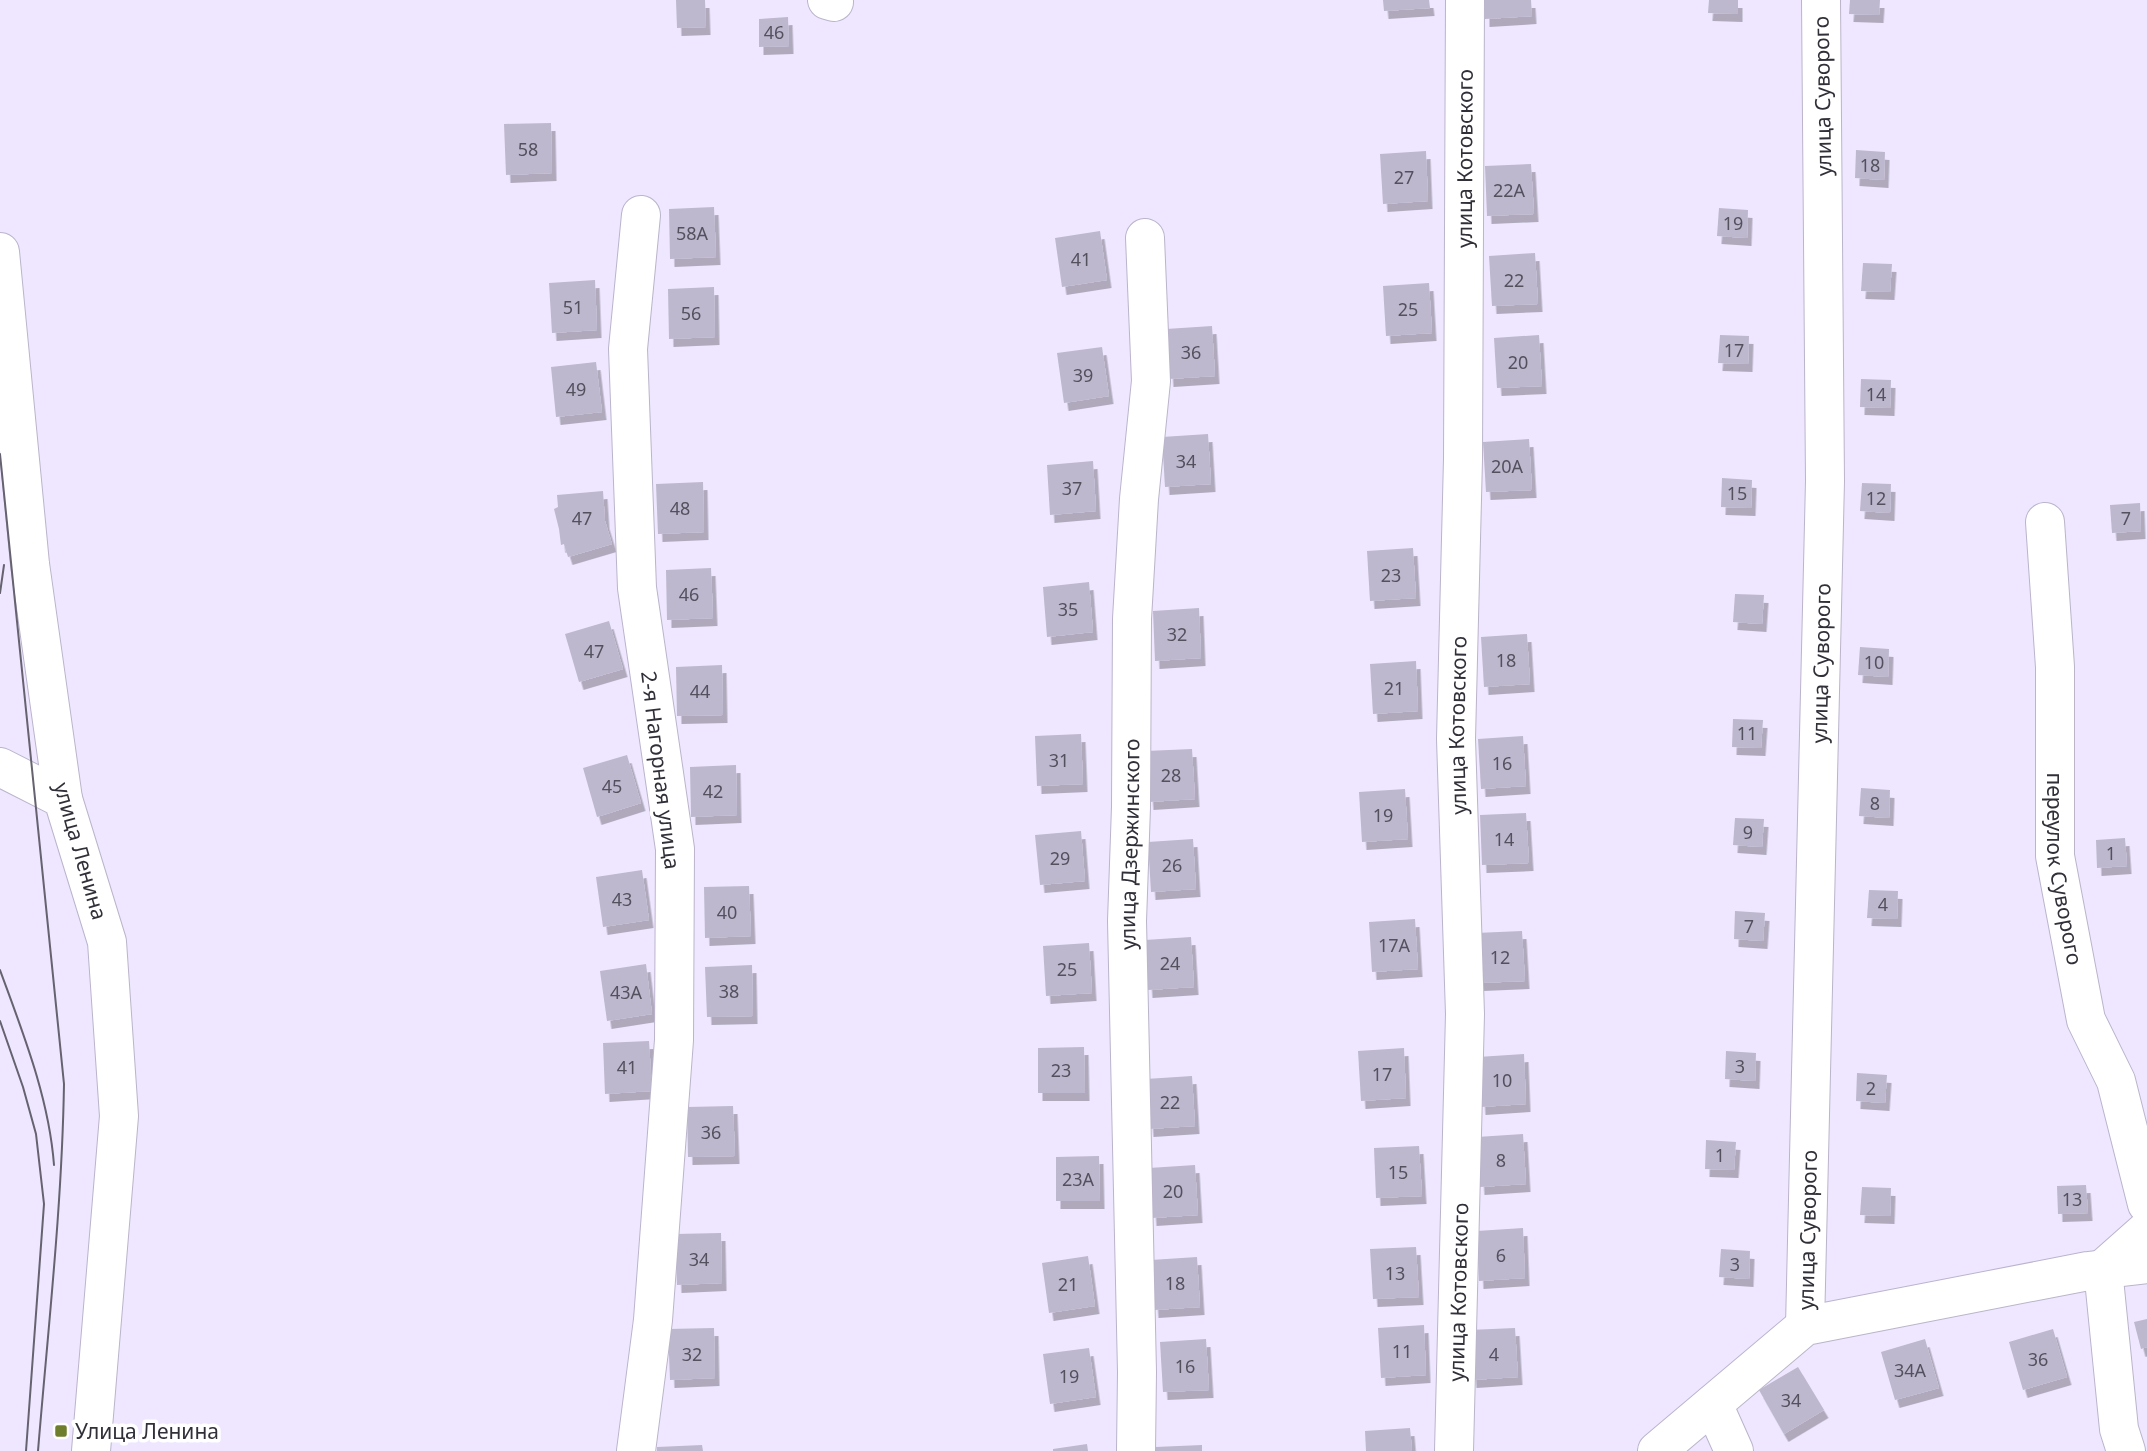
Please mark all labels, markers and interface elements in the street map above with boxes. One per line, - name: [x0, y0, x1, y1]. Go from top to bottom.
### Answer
- street label: улица Суворого: [1807, 16, 1837, 176]
- house number: 46: [764, 20, 784, 44]
- street label: улица Котовского: [1450, 69, 1479, 248]
- house number: 58: [518, 137, 538, 161]
- house number: 18: [1860, 153, 1880, 177]
- house number: 27: [1394, 165, 1414, 189]
- house number: 22А: [1493, 178, 1526, 202]
- house number: 19: [1723, 211, 1743, 235]
- house number: 58А: [676, 221, 709, 245]
- house number: 41: [1071, 247, 1091, 271]
- house number: 22: [1504, 268, 1524, 292]
- house number: 51: [563, 295, 583, 319]
- house number: 25: [1398, 297, 1418, 321]
- house number: 56: [681, 301, 701, 325]
- house number: 17: [1724, 338, 1744, 362]
- house number: 36: [1181, 340, 1201, 364]
- house number: 20: [1508, 350, 1528, 374]
- house number: 39: [1073, 363, 1093, 387]
- house number: 49: [566, 377, 586, 401]
- house number: 14: [1866, 382, 1886, 406]
- house number: 34: [1176, 449, 1196, 473]
- house number: 20А: [1491, 454, 1524, 478]
- house number: 37: [1062, 476, 1082, 500]
- house number: 15: [1727, 481, 1747, 505]
- house number: 12: [1866, 486, 1886, 510]
- house number: 48: [670, 496, 690, 520]
- house number: 47: [572, 506, 592, 530]
- house number: 7: [2121, 506, 2131, 530]
- house number: 23: [1381, 563, 1401, 587]
- house number: 46: [679, 582, 699, 606]
- street label: улица Суворого: [1805, 583, 1837, 744]
- house number: 35: [1058, 597, 1078, 621]
- house number: 32: [1167, 622, 1187, 646]
- street label: улица Котовского: [1442, 635, 1473, 815]
- house number: 47: [584, 639, 604, 663]
- house number: 18: [1496, 648, 1516, 672]
- house number: 10: [1864, 650, 1884, 674]
- street label: 2-я Нагорная улица: [635, 669, 687, 871]
- house number: 21: [1384, 676, 1404, 700]
- house number: 44: [690, 679, 710, 703]
- house number: 11: [1737, 721, 1757, 745]
- street label: улица Дзержинского: [1113, 738, 1145, 950]
- house number: 31: [1049, 748, 1069, 772]
- house number: 16: [1492, 751, 1512, 775]
- house number: 28: [1161, 763, 1181, 787]
- street label: переулок Суворого: [2041, 772, 2089, 968]
- house number: 45: [602, 774, 622, 798]
- street label: улица Ленина: [48, 779, 114, 923]
- house number: 42: [703, 779, 723, 803]
- house number: 8: [1870, 791, 1880, 815]
- house number: 19: [1373, 803, 1393, 827]
- house number: 9: [1743, 820, 1753, 844]
- house number: 14: [1494, 827, 1514, 851]
- house number: 1: [2106, 841, 2116, 865]
- house number: 29: [1050, 846, 1070, 870]
- house number: 26: [1162, 853, 1182, 877]
- house number: 43: [612, 887, 632, 911]
- house number: 4: [1878, 892, 1888, 916]
- house number: 40: [717, 900, 737, 924]
- house number: 7: [1744, 914, 1754, 938]
- house number: 17А: [1378, 933, 1411, 957]
- house number: 12: [1490, 945, 1510, 969]
- house number: 24: [1160, 951, 1180, 975]
- house number: 25: [1057, 957, 1077, 981]
- house number: 38: [719, 979, 739, 1003]
- house number: 43А: [610, 980, 643, 1004]
- house number: 3: [1735, 1054, 1745, 1078]
- house number: 41: [617, 1055, 637, 1079]
- house number: 23: [1051, 1058, 1071, 1082]
- house number: 17: [1372, 1062, 1392, 1086]
- house number: 10: [1492, 1068, 1512, 1092]
- house number: 2: [1866, 1076, 1876, 1100]
- house number: 22: [1160, 1090, 1180, 1114]
- house number: 36: [701, 1120, 721, 1144]
- house number: 1: [1715, 1143, 1725, 1167]
- house number: 8: [1496, 1148, 1506, 1172]
- street label: улица Суворого: [1791, 1150, 1823, 1310]
- house number: 15: [1388, 1160, 1408, 1184]
- house number: 23А: [1062, 1167, 1095, 1191]
- house number: 20: [1163, 1179, 1183, 1203]
- house number: 13: [2062, 1187, 2082, 1211]
- street label: улица Котовского: [1442, 1202, 1474, 1382]
- house number: 6: [1496, 1243, 1506, 1267]
- house number: 34: [689, 1247, 709, 1271]
- house number: 3: [1730, 1252, 1740, 1276]
- house number: 13: [1385, 1261, 1405, 1285]
- house number: 18: [1165, 1271, 1185, 1295]
- house number: 21: [1058, 1272, 1078, 1296]
- house number: 11: [1392, 1339, 1412, 1363]
- house number: 32: [682, 1342, 702, 1366]
- house number: 4: [1489, 1342, 1499, 1366]
- house number: 36: [2028, 1347, 2048, 1371]
- house number: 16: [1175, 1354, 1195, 1378]
- house number: 34А: [1894, 1358, 1927, 1382]
- house number: 19: [1059, 1364, 1079, 1388]
- house number: 34: [1781, 1388, 1801, 1412]
- place label: Улица Ленина: [75, 1417, 219, 1445]
- marker: Улица Ленина: [53, 1423, 69, 1439]

